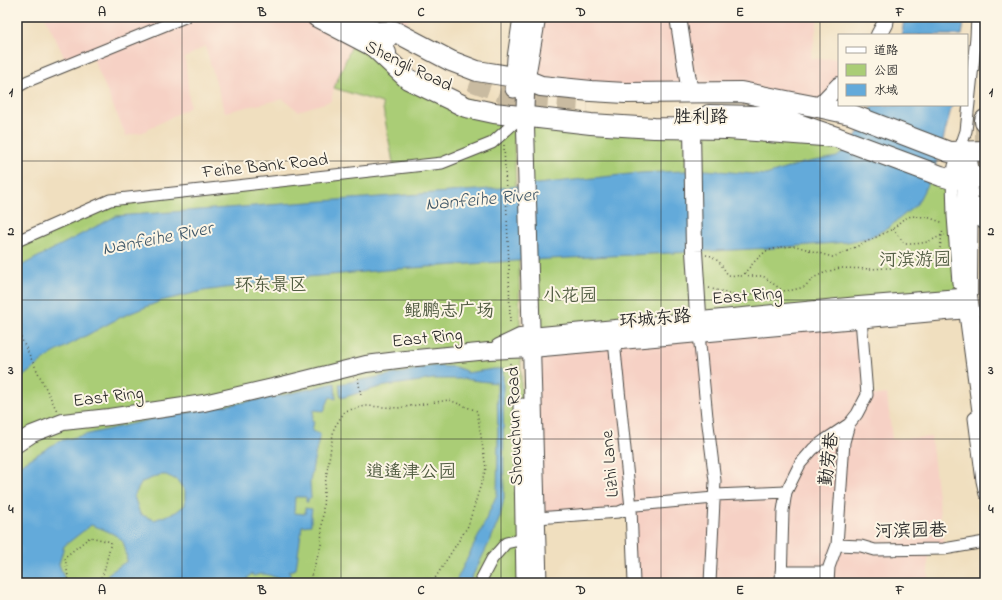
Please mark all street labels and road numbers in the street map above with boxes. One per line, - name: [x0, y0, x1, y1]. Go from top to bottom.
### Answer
- street label: Shengli Road: [360, 34, 456, 100]
- street label: 胜利路: [674, 105, 728, 131]
- street label: Feihe Bank Road: [200, 147, 329, 187]
- street label: East Ring: [711, 281, 784, 314]
- street label: 环城东路: [618, 304, 692, 336]
- street label: East Ring: [391, 322, 464, 357]
- street label: Shouchun Road: [501, 366, 531, 486]
- street label: East Ring: [72, 381, 145, 416]
- street label: Lizhi Lane: [595, 428, 627, 498]
- street label: 勤劳巷: [814, 431, 846, 488]
- street label: 河滨园巷: [875, 518, 947, 546]

